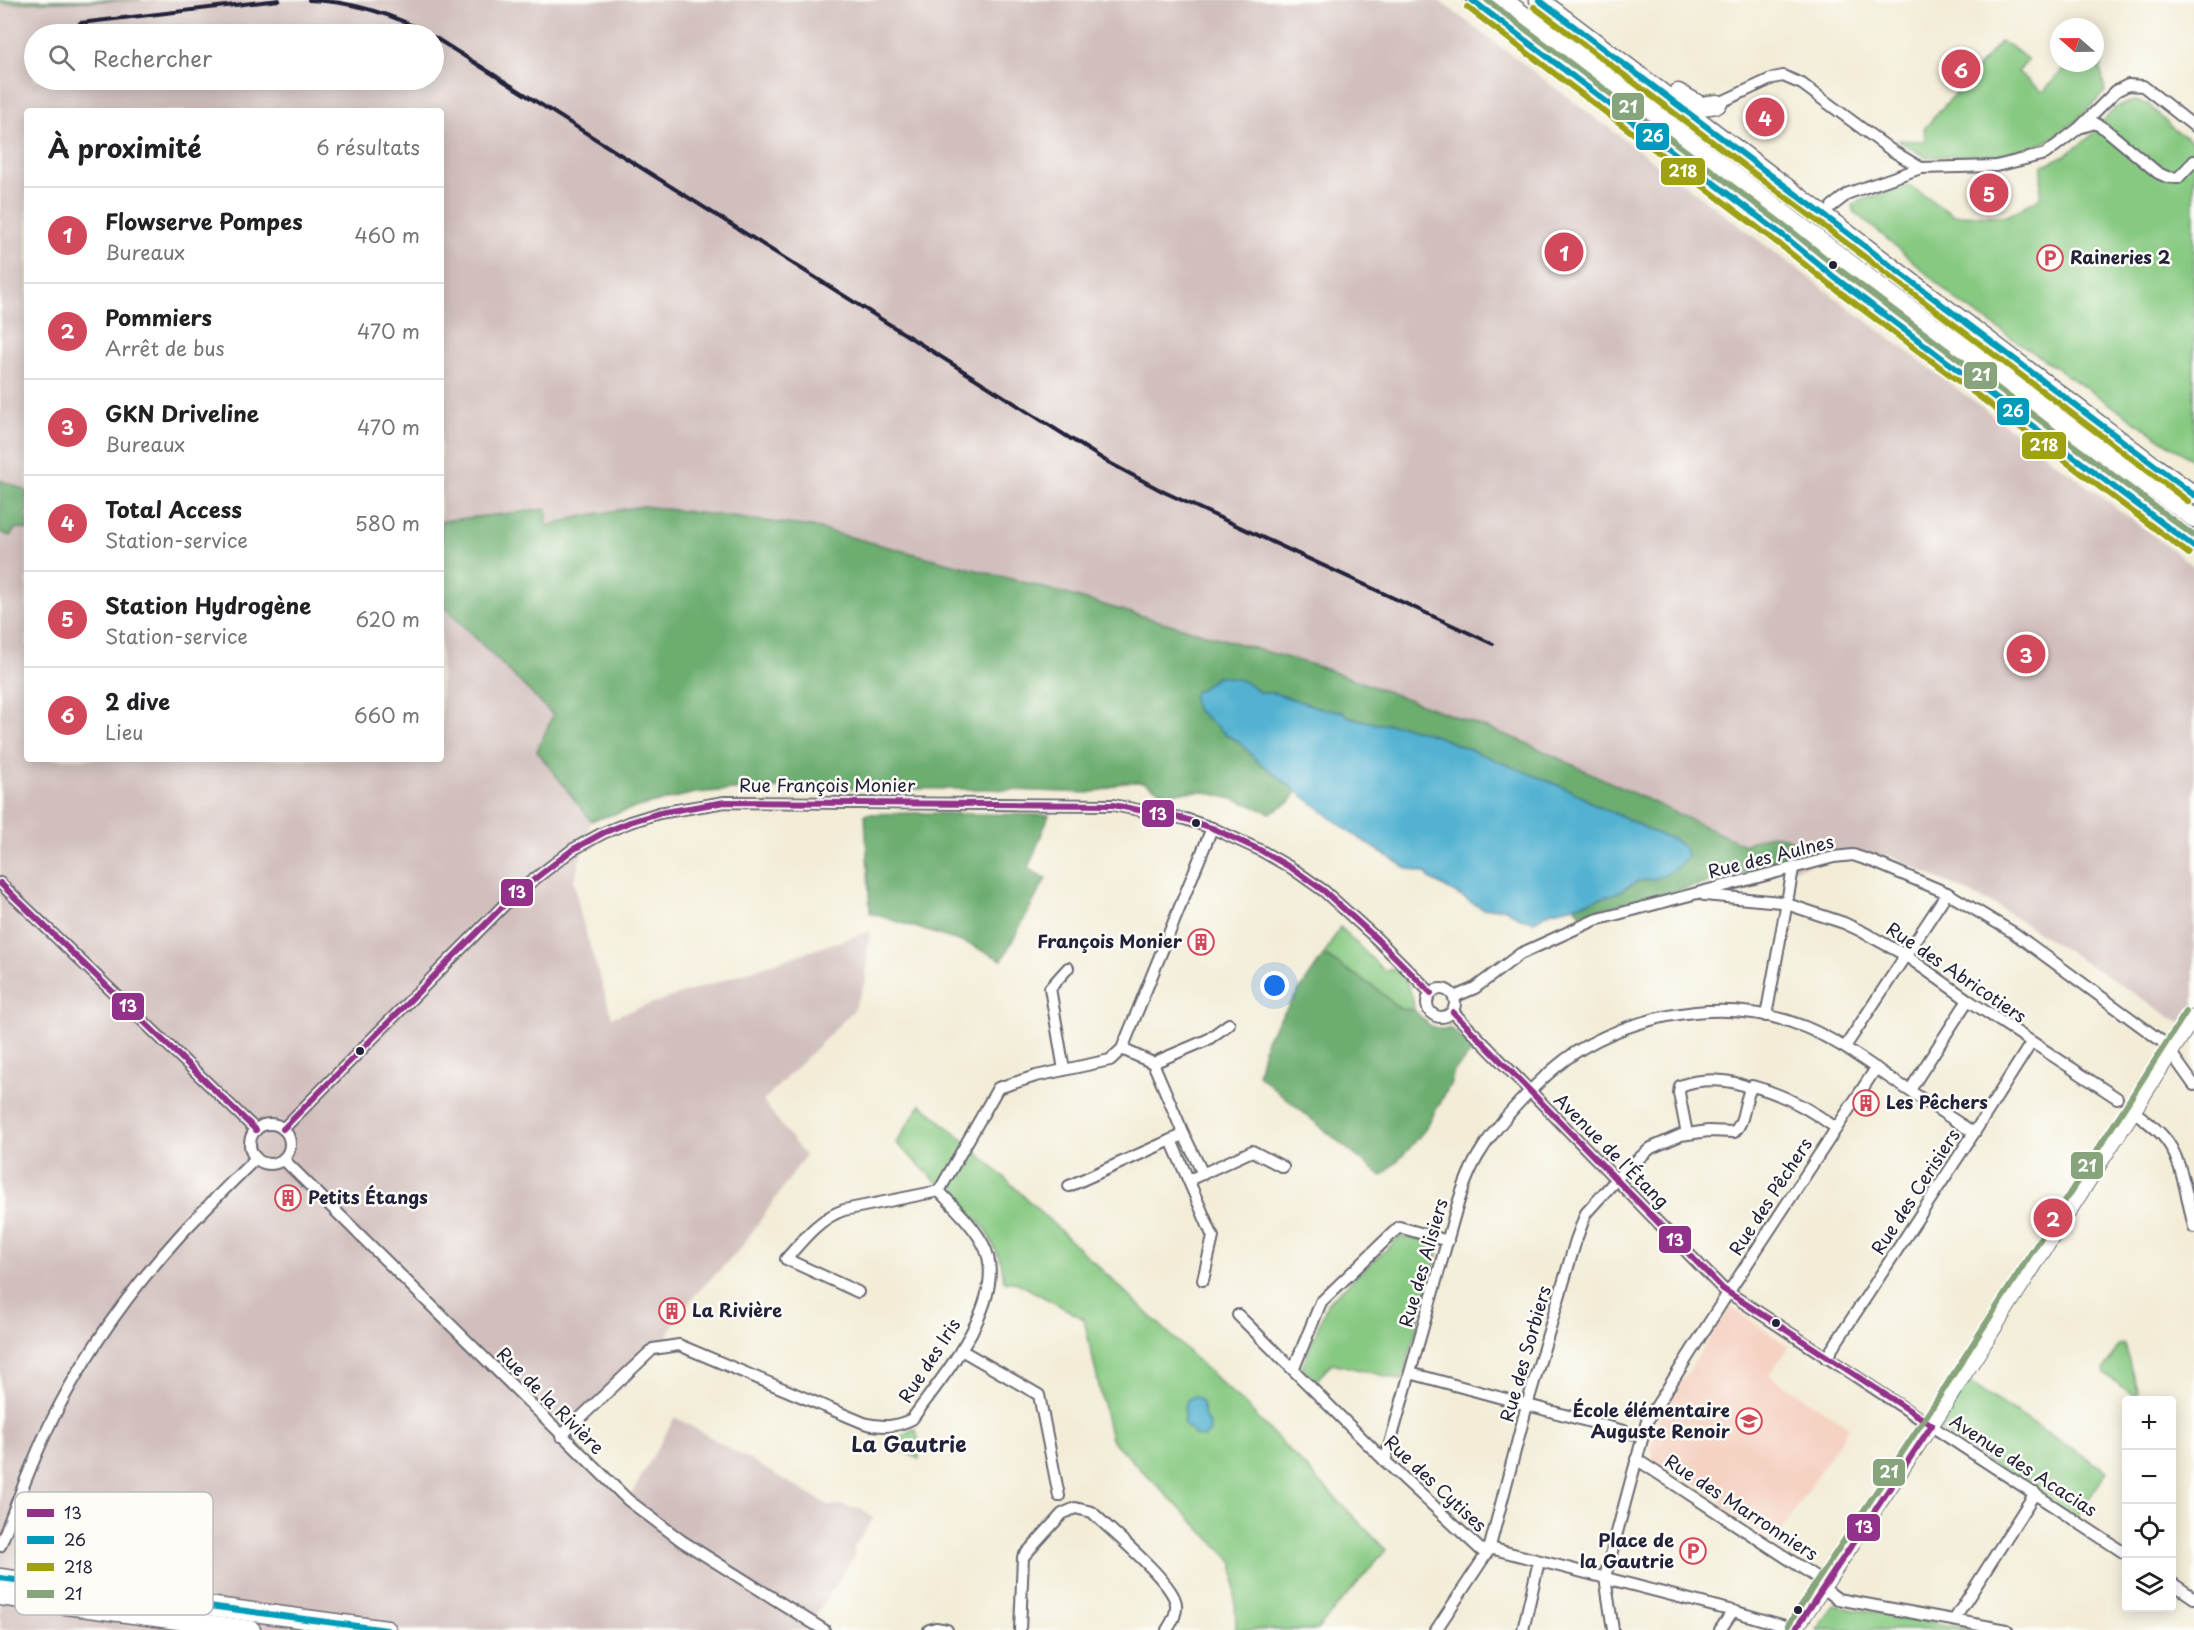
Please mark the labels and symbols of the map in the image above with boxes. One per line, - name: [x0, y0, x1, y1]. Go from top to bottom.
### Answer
- north arrow: [2050, 18, 2104, 72]
- pin: 6: [1942, 46, 1980, 92]
- line badge: 21: [1611, 92, 1645, 121]
- text: 21: [1619, 94, 1638, 118]
- pin: 4: [1746, 94, 1784, 140]
- line badge: 26: [1635, 122, 1670, 151]
- text: 26: [1642, 123, 1664, 147]
- line badge: 218: [1660, 157, 1706, 186]
- text: 218: [1668, 158, 1698, 182]
- pin: 5: [1970, 170, 2008, 216]
- pin: 1: [1544, 230, 1584, 274]
- parking icon: Raineries 2: [2035, 243, 2065, 273]
- place label: Raineries 2: [2070, 243, 2171, 270]
- unlabelled marker: [1827, 259, 1839, 271]
- line badge: 21: [1963, 361, 1998, 390]
- text: 21: [1972, 362, 1991, 386]
- line badge: 26: [1996, 397, 2030, 426]
- text: 26: [2002, 398, 2024, 422]
- line badge: 218: [2021, 431, 2067, 460]
- text: 218: [2029, 432, 2059, 456]
- pin: 3: [2006, 632, 2046, 676]
- street label: Rue François Monier: [739, 771, 916, 798]
- line badge: 13: [1141, 799, 1175, 828]
- text: 13: [1149, 801, 1167, 825]
- unlabelled marker: [1190, 817, 1202, 829]
- street label: Rue des Aulnes: [1705, 827, 1836, 884]
- line badge: 13: [500, 878, 534, 907]
- text: 13: [508, 879, 526, 903]
- street label: Rue des Abricotiers: [1881, 915, 2032, 1029]
- place label: François Monier: [1037, 927, 1183, 954]
- building icon: François Monier: [1186, 927, 1216, 957]
- your location: [1260, 971, 1289, 1000]
- line badge: 13: [111, 992, 145, 1021]
- text: 13: [119, 993, 137, 1017]
- unlabelled marker: [354, 1045, 366, 1057]
- street label: Avenue de l'Étang: [1549, 1086, 1676, 1213]
- building icon: Les Pêchers: [1851, 1088, 1881, 1118]
- place label: Les Pêchers: [1886, 1088, 1988, 1115]
- street label: Rue des Cerisiers: [1864, 1123, 1966, 1260]
- street label: Rue des Pêchers: [1722, 1132, 1818, 1260]
- line badge: 21: [2070, 1151, 2104, 1180]
- text: 21: [2078, 1153, 2097, 1177]
- building icon: Petits Étangs: [273, 1183, 303, 1213]
- place label: Petits Étangs: [308, 1183, 428, 1210]
- street label: Rue des Alisiers: [1391, 1195, 1454, 1330]
- pin: 2: [2034, 1196, 2072, 1240]
- line badge: 13: [1658, 1225, 1692, 1254]
- text: 13: [1666, 1227, 1684, 1251]
- street label: Rue des Sorbiers: [1492, 1282, 1557, 1425]
- building icon: La Rivière: [657, 1296, 687, 1326]
- place label: La Rivière: [692, 1296, 782, 1323]
- street label: Rue des Iris: [891, 1313, 966, 1408]
- unlabelled marker: [1770, 1317, 1782, 1329]
- street label: Rue de la Rivière: [491, 1340, 611, 1460]
- place label: École élémentaire Auguste Renoir: [1572, 1396, 1731, 1444]
- school or university icon: École élémentaire Auguste Renoir: [1734, 1406, 1764, 1436]
- street label: Avenue des Acacias: [1945, 1407, 2103, 1523]
- district label: La Gautrie: [851, 1427, 967, 1459]
- street label: Rue des Cytises: [1379, 1428, 1493, 1538]
- street label: Rue des Marronniers: [1660, 1447, 1824, 1567]
- line badge: 21: [1872, 1458, 1906, 1487]
- text: 21: [1880, 1459, 1899, 1483]
- legend: [15, 1492, 213, 1615]
- text: 13: [64, 1500, 82, 1524]
- line badge: 13: [1846, 1513, 1881, 1542]
- text: 13: [1855, 1514, 1873, 1538]
- place label: Place de la Gautrie: [1580, 1526, 1674, 1574]
- text: 26: [64, 1527, 86, 1551]
- parking icon: Place de la Gautrie: [1678, 1536, 1708, 1566]
- text: 218: [64, 1554, 93, 1578]
- text: 21: [64, 1581, 83, 1605]
- unlabelled marker: [1792, 1604, 1804, 1616]

